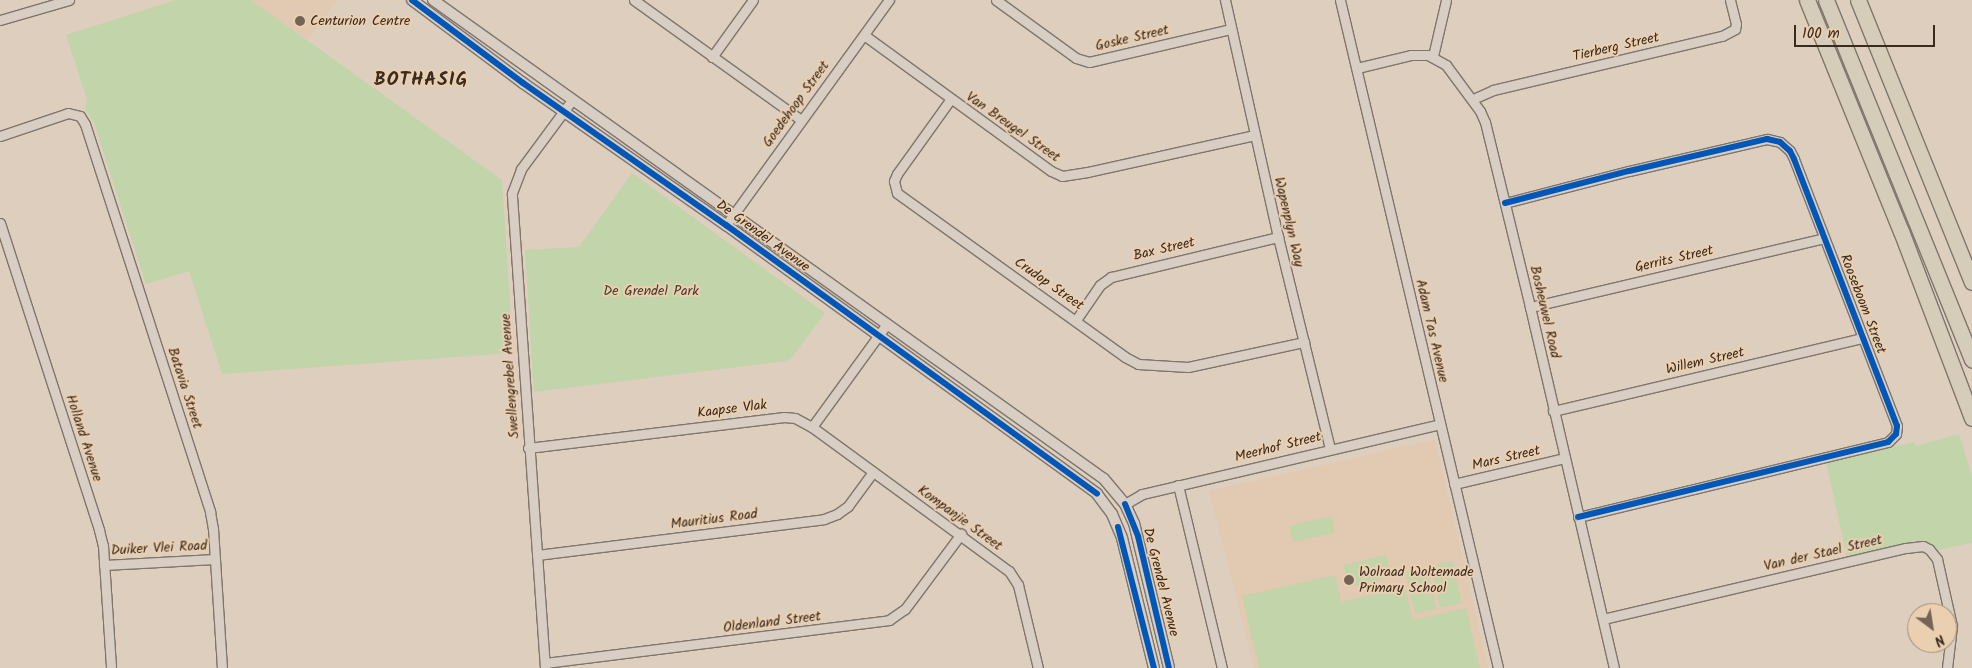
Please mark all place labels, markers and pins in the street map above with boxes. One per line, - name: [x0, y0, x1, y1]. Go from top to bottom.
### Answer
- place label: Centurion Centre: [310, 13, 410, 29]
- marker: Centurion Centre: [294, 15, 306, 27]
- place label: Wolraad Woltemade Primary School: [1359, 564, 1474, 596]
- marker: Wolraad Woltemade Primary School: [1343, 574, 1355, 586]

